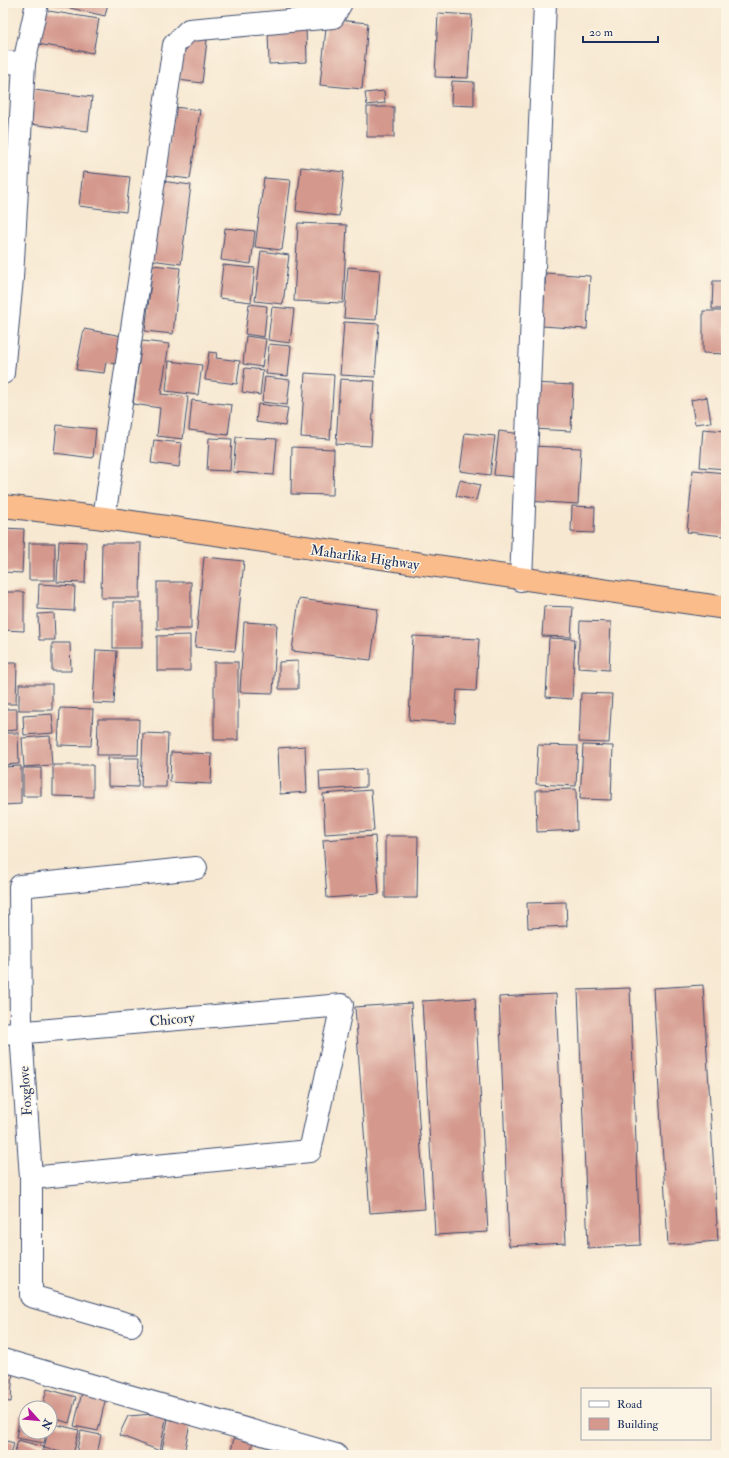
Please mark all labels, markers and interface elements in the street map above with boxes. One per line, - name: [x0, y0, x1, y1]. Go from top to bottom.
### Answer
- scale bar: [583, 18, 658, 44]
- text: 20 m: [589, 25, 614, 40]
- street label: Maharlika Highway: [309, 541, 421, 575]
- street label: Chicory: [149, 1009, 196, 1031]
- street label: Foxglove: [15, 1065, 36, 1117]
- legend: [581, 1388, 711, 1440]
- text: Road: [617, 1397, 642, 1412]
- north arrow: [18, 1400, 58, 1440]
- text: N: [38, 1416, 55, 1433]
- text: Building: [617, 1417, 660, 1432]

